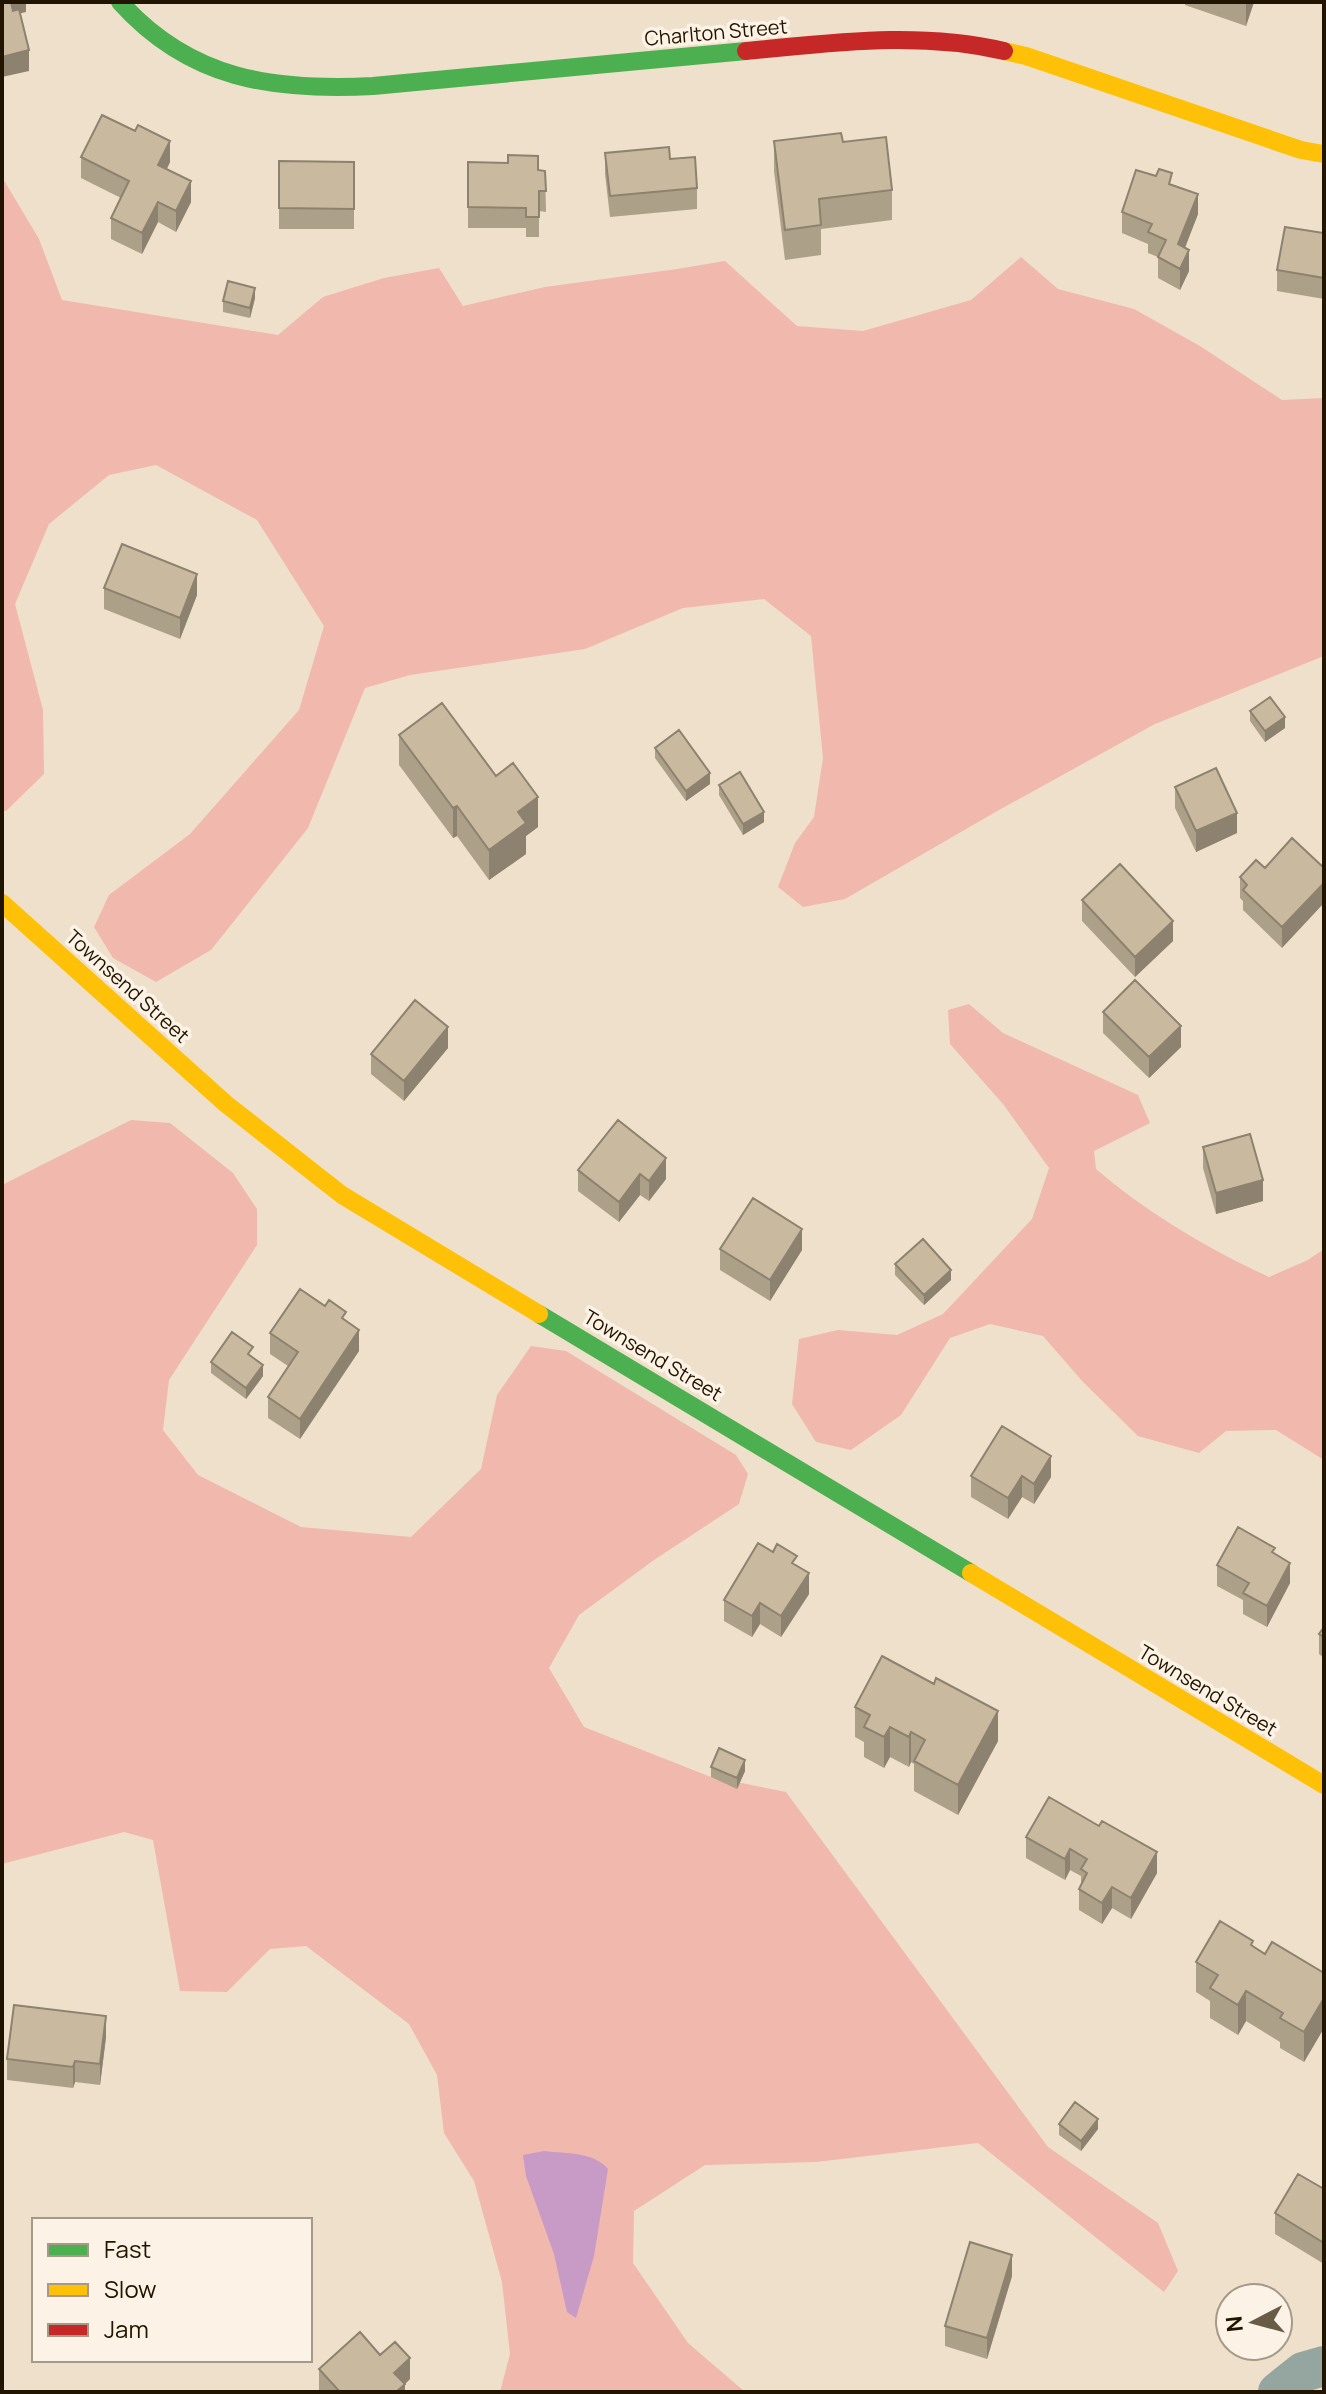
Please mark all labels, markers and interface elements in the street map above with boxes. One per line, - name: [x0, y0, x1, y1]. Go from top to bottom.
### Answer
- street label: Charlton Street: [643, 12, 789, 52]
- street label: Townsend Street: [61, 923, 195, 1049]
- street label: Townsend Street: [579, 1303, 727, 1407]
- street label: Townsend Street: [1134, 1638, 1282, 1742]
- legend: [32, 2218, 312, 2362]
- text: Fast: [104, 2232, 151, 2265]
- text: Slow: [104, 2272, 157, 2305]
- north arrow: [1214, 2282, 1294, 2362]
- text: Jam: [104, 2312, 149, 2345]
- text: N: [1218, 2315, 1250, 2334]

